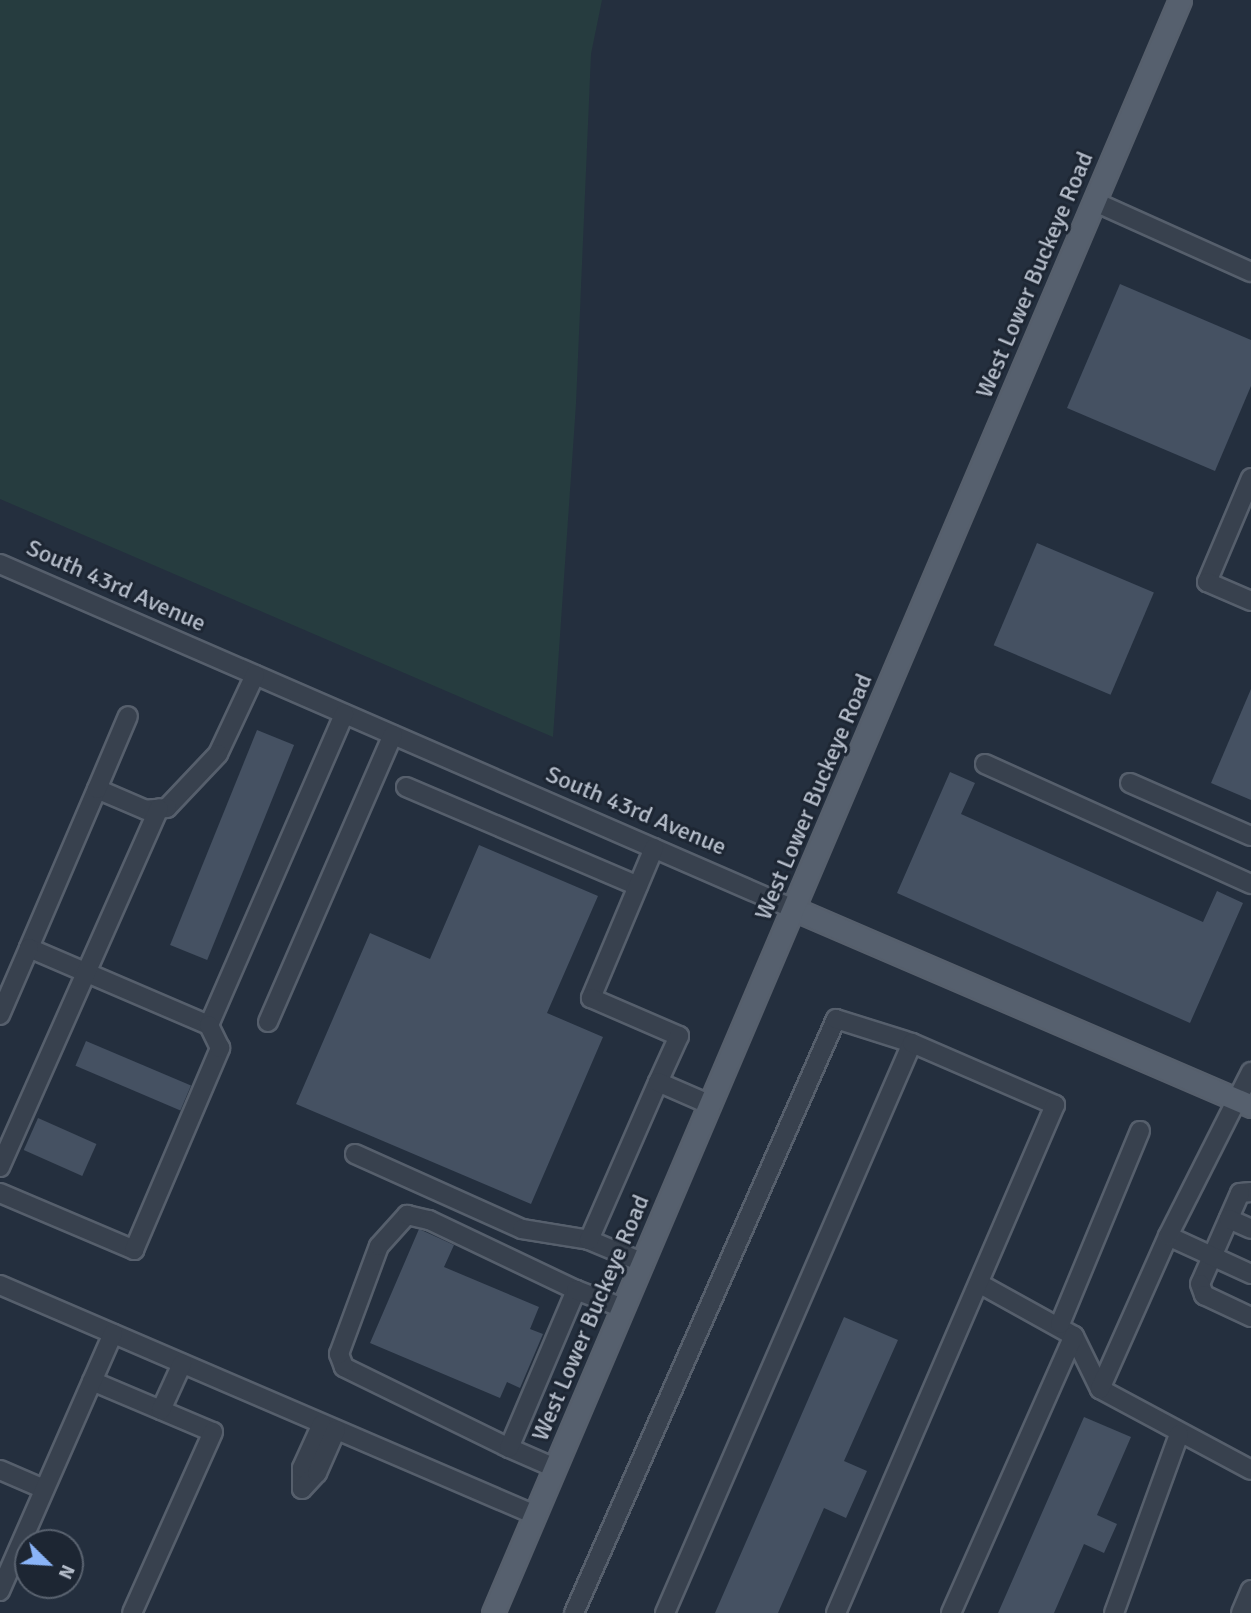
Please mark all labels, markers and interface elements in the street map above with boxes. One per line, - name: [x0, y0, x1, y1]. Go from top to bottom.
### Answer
- street label: West Lower Buckeye Road: [970, 148, 1100, 402]
- street label: South 43rd Avenue: [22, 534, 210, 638]
- street label: West Lower Buckeye Road: [749, 670, 879, 924]
- street label: South 43rd Avenue: [541, 760, 731, 862]
- street label: West Lower Buckeye Road: [526, 1191, 656, 1445]
- north arrow: [14, 1529, 84, 1599]
- text: N: [53, 1561, 80, 1583]

